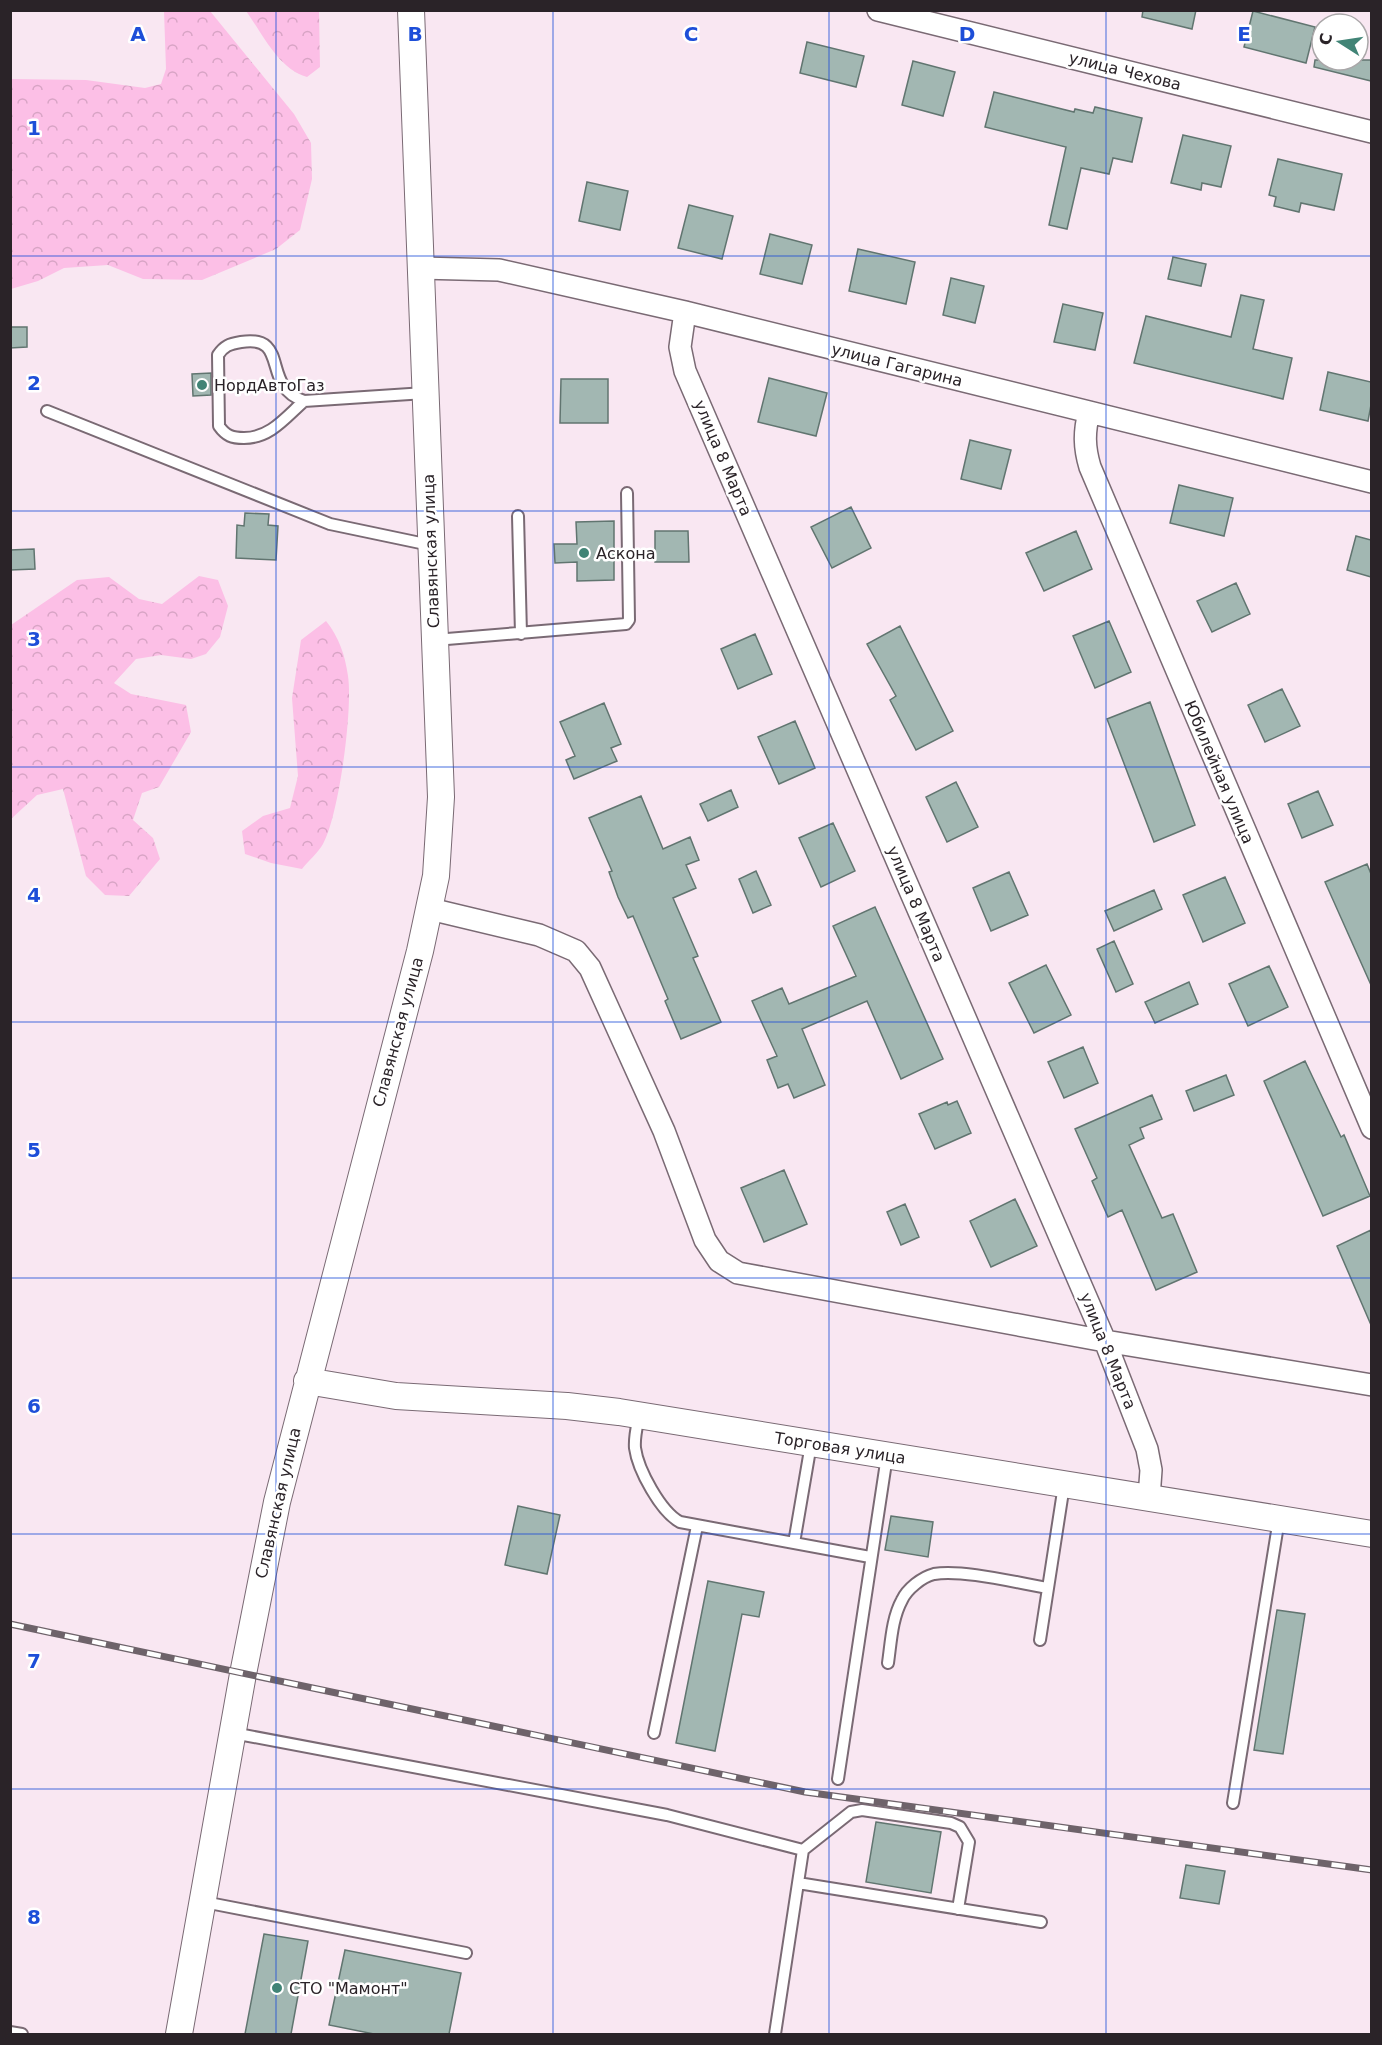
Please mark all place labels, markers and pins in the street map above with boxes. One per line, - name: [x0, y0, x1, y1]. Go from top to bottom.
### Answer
- place label: НордАвтоГаз: [214, 376, 325, 395]
- marker: НордАвтоГаз: [195, 378, 209, 392]
- place label: Аскона: [596, 544, 655, 563]
- marker: Аскона: [577, 546, 591, 560]
- place label: СТО "Мамонт": [289, 1979, 408, 1998]
- marker: СТО "Мамонт": [270, 1981, 284, 1995]

